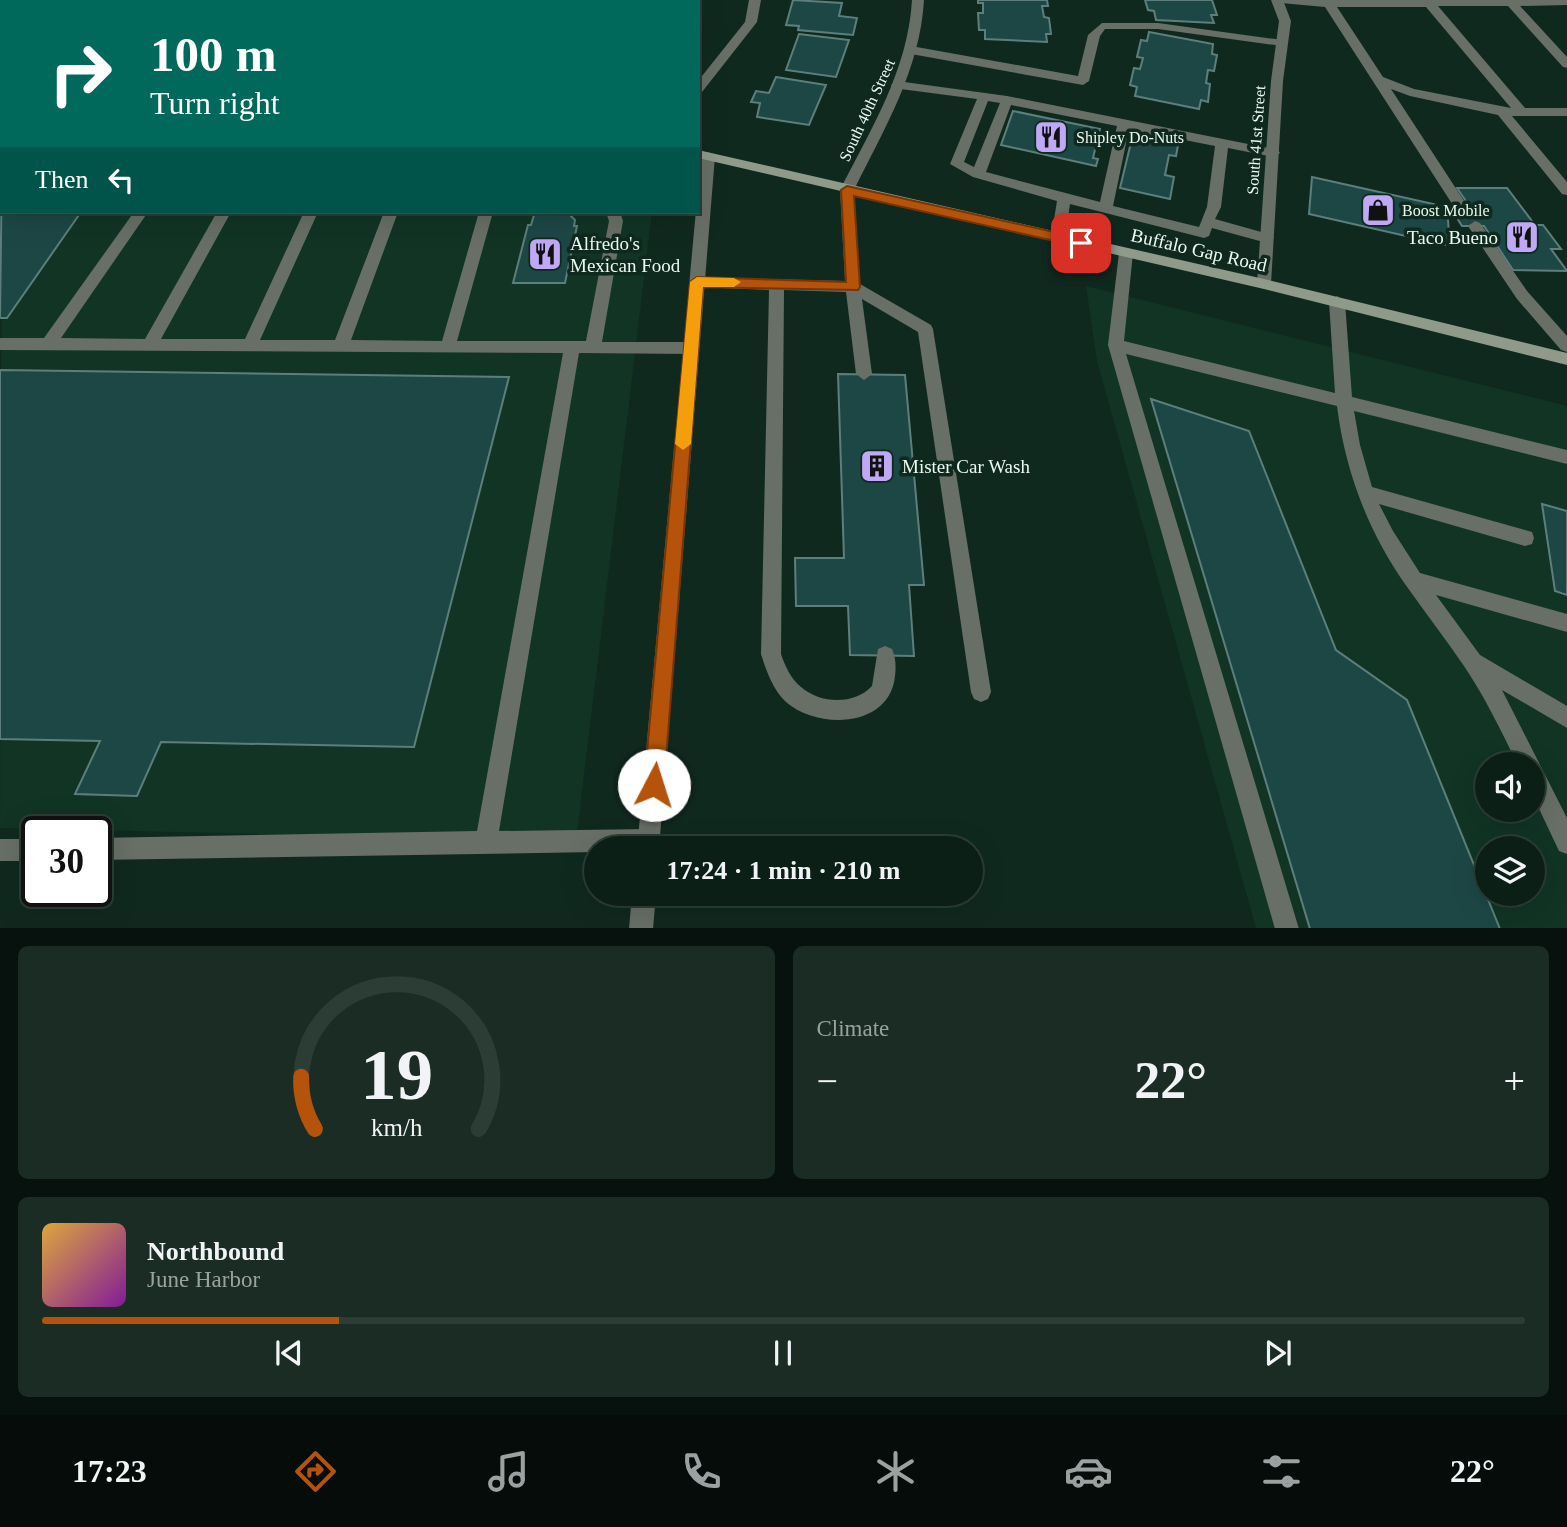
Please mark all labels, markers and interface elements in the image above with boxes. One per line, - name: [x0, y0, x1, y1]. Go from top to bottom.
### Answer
- text: 100 m: [150, 27, 277, 82]
- icon: right: [35, 28, 126, 119]
- street label: South 40th Street: [836, 56, 898, 164]
- street label: South 41st Street: [1244, 84, 1268, 195]
- text: Turn right: [150, 85, 280, 121]
- restaurant icon: Shipley Do-Nuts: [1032, 118, 1070, 156]
- place label: Shipley Do-Nuts: [1076, 129, 1184, 147]
- icon: left: [102, 161, 140, 199]
- text: Then: [35, 165, 88, 194]
- shop icon: Boost Mobile: [1359, 191, 1397, 229]
- place label: Boost Mobile: [1402, 202, 1490, 219]
- pin: [1051, 213, 1111, 273]
- restaurant icon: Taco Bueno: [1503, 218, 1541, 256]
- icon: arrive: [1062, 224, 1100, 262]
- street label: Buffalo Gap Road: [1129, 224, 1270, 276]
- place label: Taco Bueno: [1407, 227, 1498, 248]
- place label: Alfredo's Mexican Food: [570, 233, 681, 276]
- restaurant icon: Alfredo's Mexican Food: [526, 235, 564, 273]
- building icon: Mister Car Wash: [858, 447, 896, 485]
- place label: Mister Car Wash: [902, 456, 1030, 477]
- position arrow: [617, 748, 691, 822]
- map controls: [1475, 752, 1545, 906]
- button: sound: [1475, 752, 1545, 822]
- speed limit sign: 30: [21, 816, 112, 907]
- button: layers: [1475, 836, 1545, 906]
- text: 17:24 · 1 min · 210 m: [667, 856, 901, 885]
- text: Climate: [817, 1016, 889, 1041]
- text: 19: [360, 1034, 433, 1115]
- text: 22°: [1134, 1052, 1207, 1109]
- text: −: [817, 1060, 838, 1102]
- text: +: [1504, 1060, 1525, 1102]
- text: km/h: [371, 1113, 422, 1140]
- text: Northbound: [147, 1237, 284, 1266]
- text: June Harbor: [147, 1267, 260, 1292]
- icon: previous: [270, 1334, 308, 1372]
- icon: pause: [764, 1334, 802, 1372]
- icon: next: [1259, 1334, 1297, 1372]
- icon: directions: [291, 1447, 340, 1496]
- icon: music: [484, 1447, 533, 1496]
- icon: phone: [677, 1447, 726, 1496]
- icon: climate: [871, 1447, 920, 1496]
- icon: car: [1064, 1447, 1113, 1496]
- icon: filters: [1257, 1447, 1306, 1496]
- text: 17:23: [72, 1453, 147, 1489]
- text: 22°: [1450, 1453, 1495, 1489]

